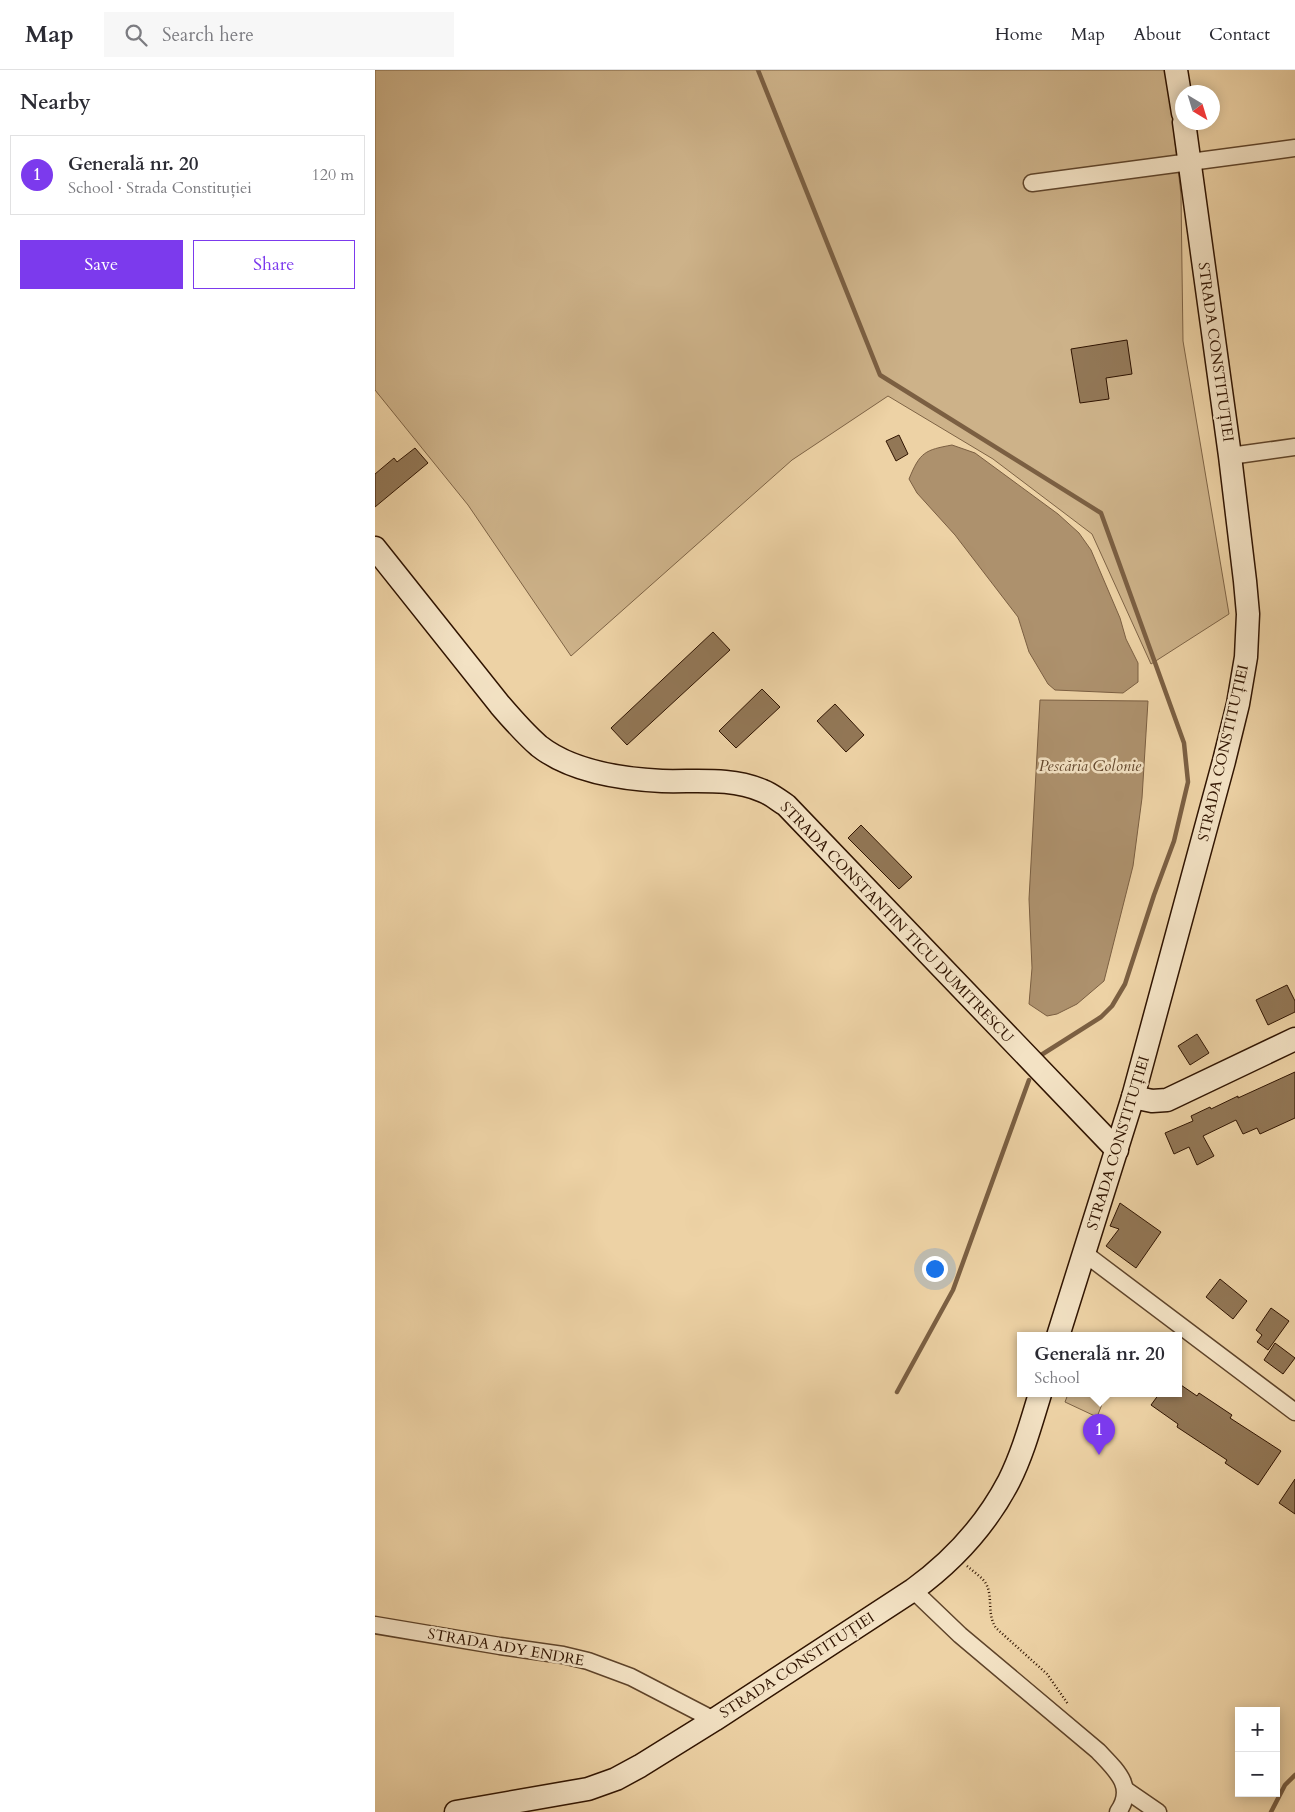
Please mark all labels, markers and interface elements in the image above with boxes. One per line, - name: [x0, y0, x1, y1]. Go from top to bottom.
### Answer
- search box: [104, 12, 454, 57]
- text: Map: [25, 18, 74, 51]
- icon: search: [122, 21, 150, 49]
- text: Search here: [162, 22, 254, 48]
- text: Home: [995, 22, 1043, 47]
- text: Map: [1071, 22, 1105, 47]
- text: About: [1133, 22, 1181, 47]
- text: Contact: [1209, 22, 1270, 47]
- north arrow: [1175, 85, 1220, 130]
- text: Nearby: [20, 88, 91, 117]
- text: Generală nr. 20: [68, 151, 198, 177]
- text: 1: [33, 164, 41, 186]
- text: 120 m: [312, 164, 354, 186]
- text: School · Strada Constituției: [68, 177, 252, 199]
- button: Save: [20, 240, 183, 289]
- button: Share: [193, 240, 355, 289]
- street label: STRADA CONSTITUȚIEI: [1193, 261, 1239, 443]
- street label: STRADA CONSTITUȚIEI: [1193, 663, 1253, 843]
- water label: Pescăria Colonie: [1039, 755, 1142, 777]
- street label: STRADA CONSTANTIN TICU DUMITRESCU: [776, 797, 1019, 1047]
- street label: STRADA CONSTITUȚIEI: [1082, 1053, 1154, 1233]
- your location: [922, 1256, 948, 1282]
- popup: [1017, 1332, 1182, 1397]
- text: Generală nr. 20: [1034, 1341, 1165, 1367]
- text: School: [1034, 1367, 1080, 1389]
- pin: 1: [1083, 1414, 1115, 1455]
- street label: STRADA CONSTITUȚIEI: [716, 1607, 878, 1723]
- street label: STRADA ADY ENDRE: [426, 1623, 586, 1671]
- map controls: [1235, 1707, 1280, 1797]
- button: +: [1235, 1707, 1280, 1752]
- button: −: [1235, 1752, 1280, 1797]

